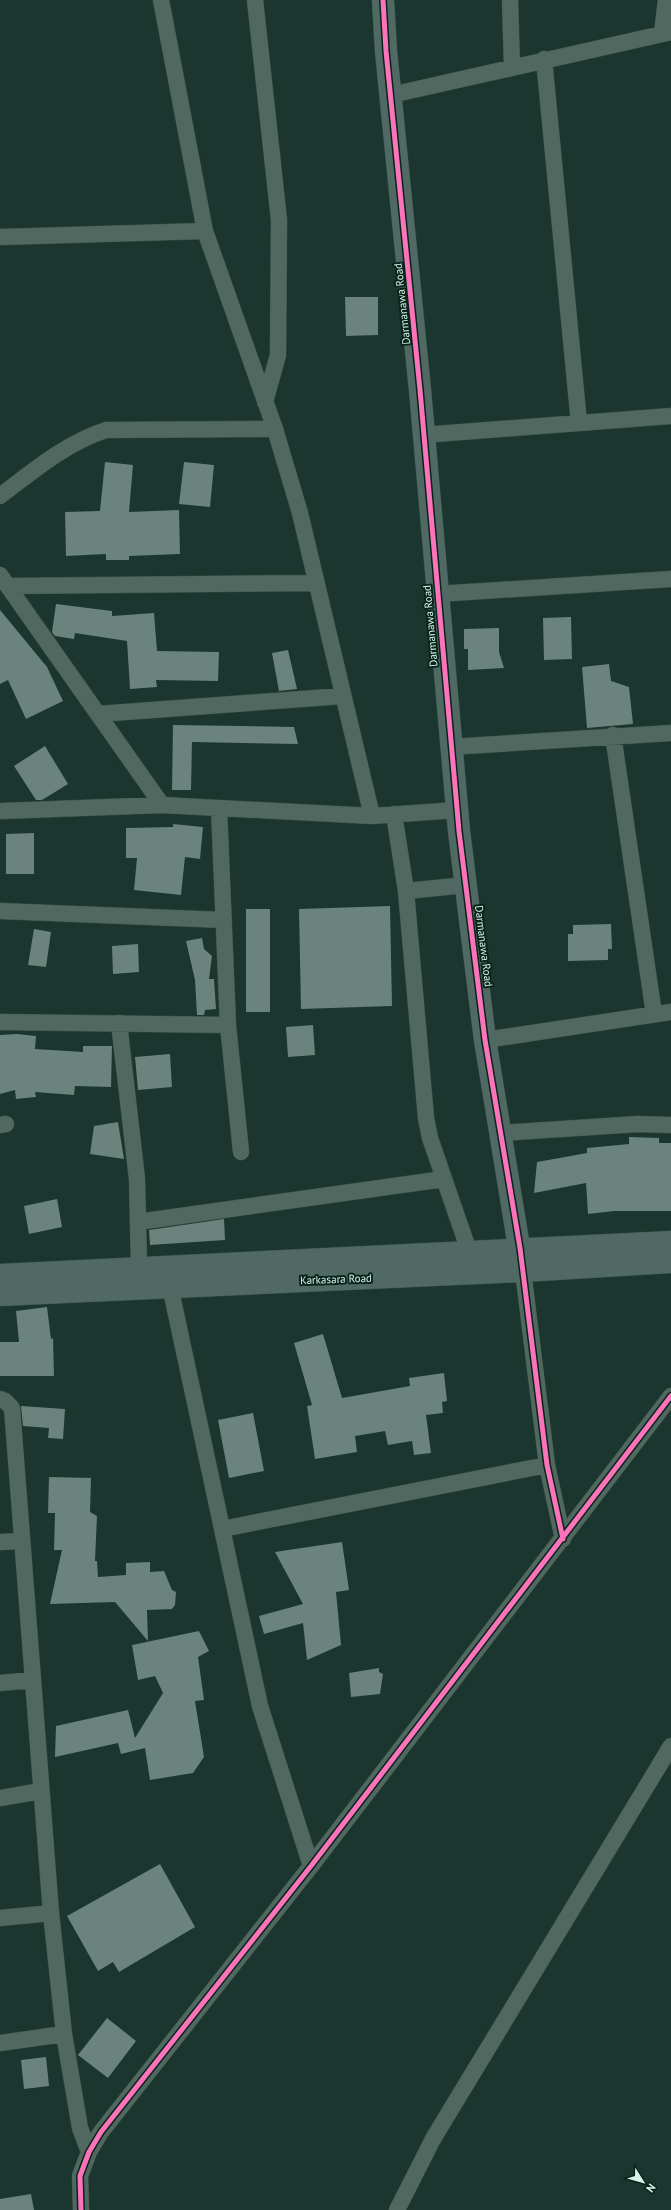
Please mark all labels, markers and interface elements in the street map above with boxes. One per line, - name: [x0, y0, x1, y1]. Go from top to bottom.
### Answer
- street label: Darmanawa Road: [391, 262, 413, 346]
- street label: Darmanawa Road: [419, 584, 441, 667]
- street label: Darmanawa Road: [472, 904, 496, 988]
- street label: Karkasara Road: [300, 1271, 372, 1287]
- north arrow: [623, 2162, 663, 2202]
- text: N: [643, 2181, 659, 2195]

